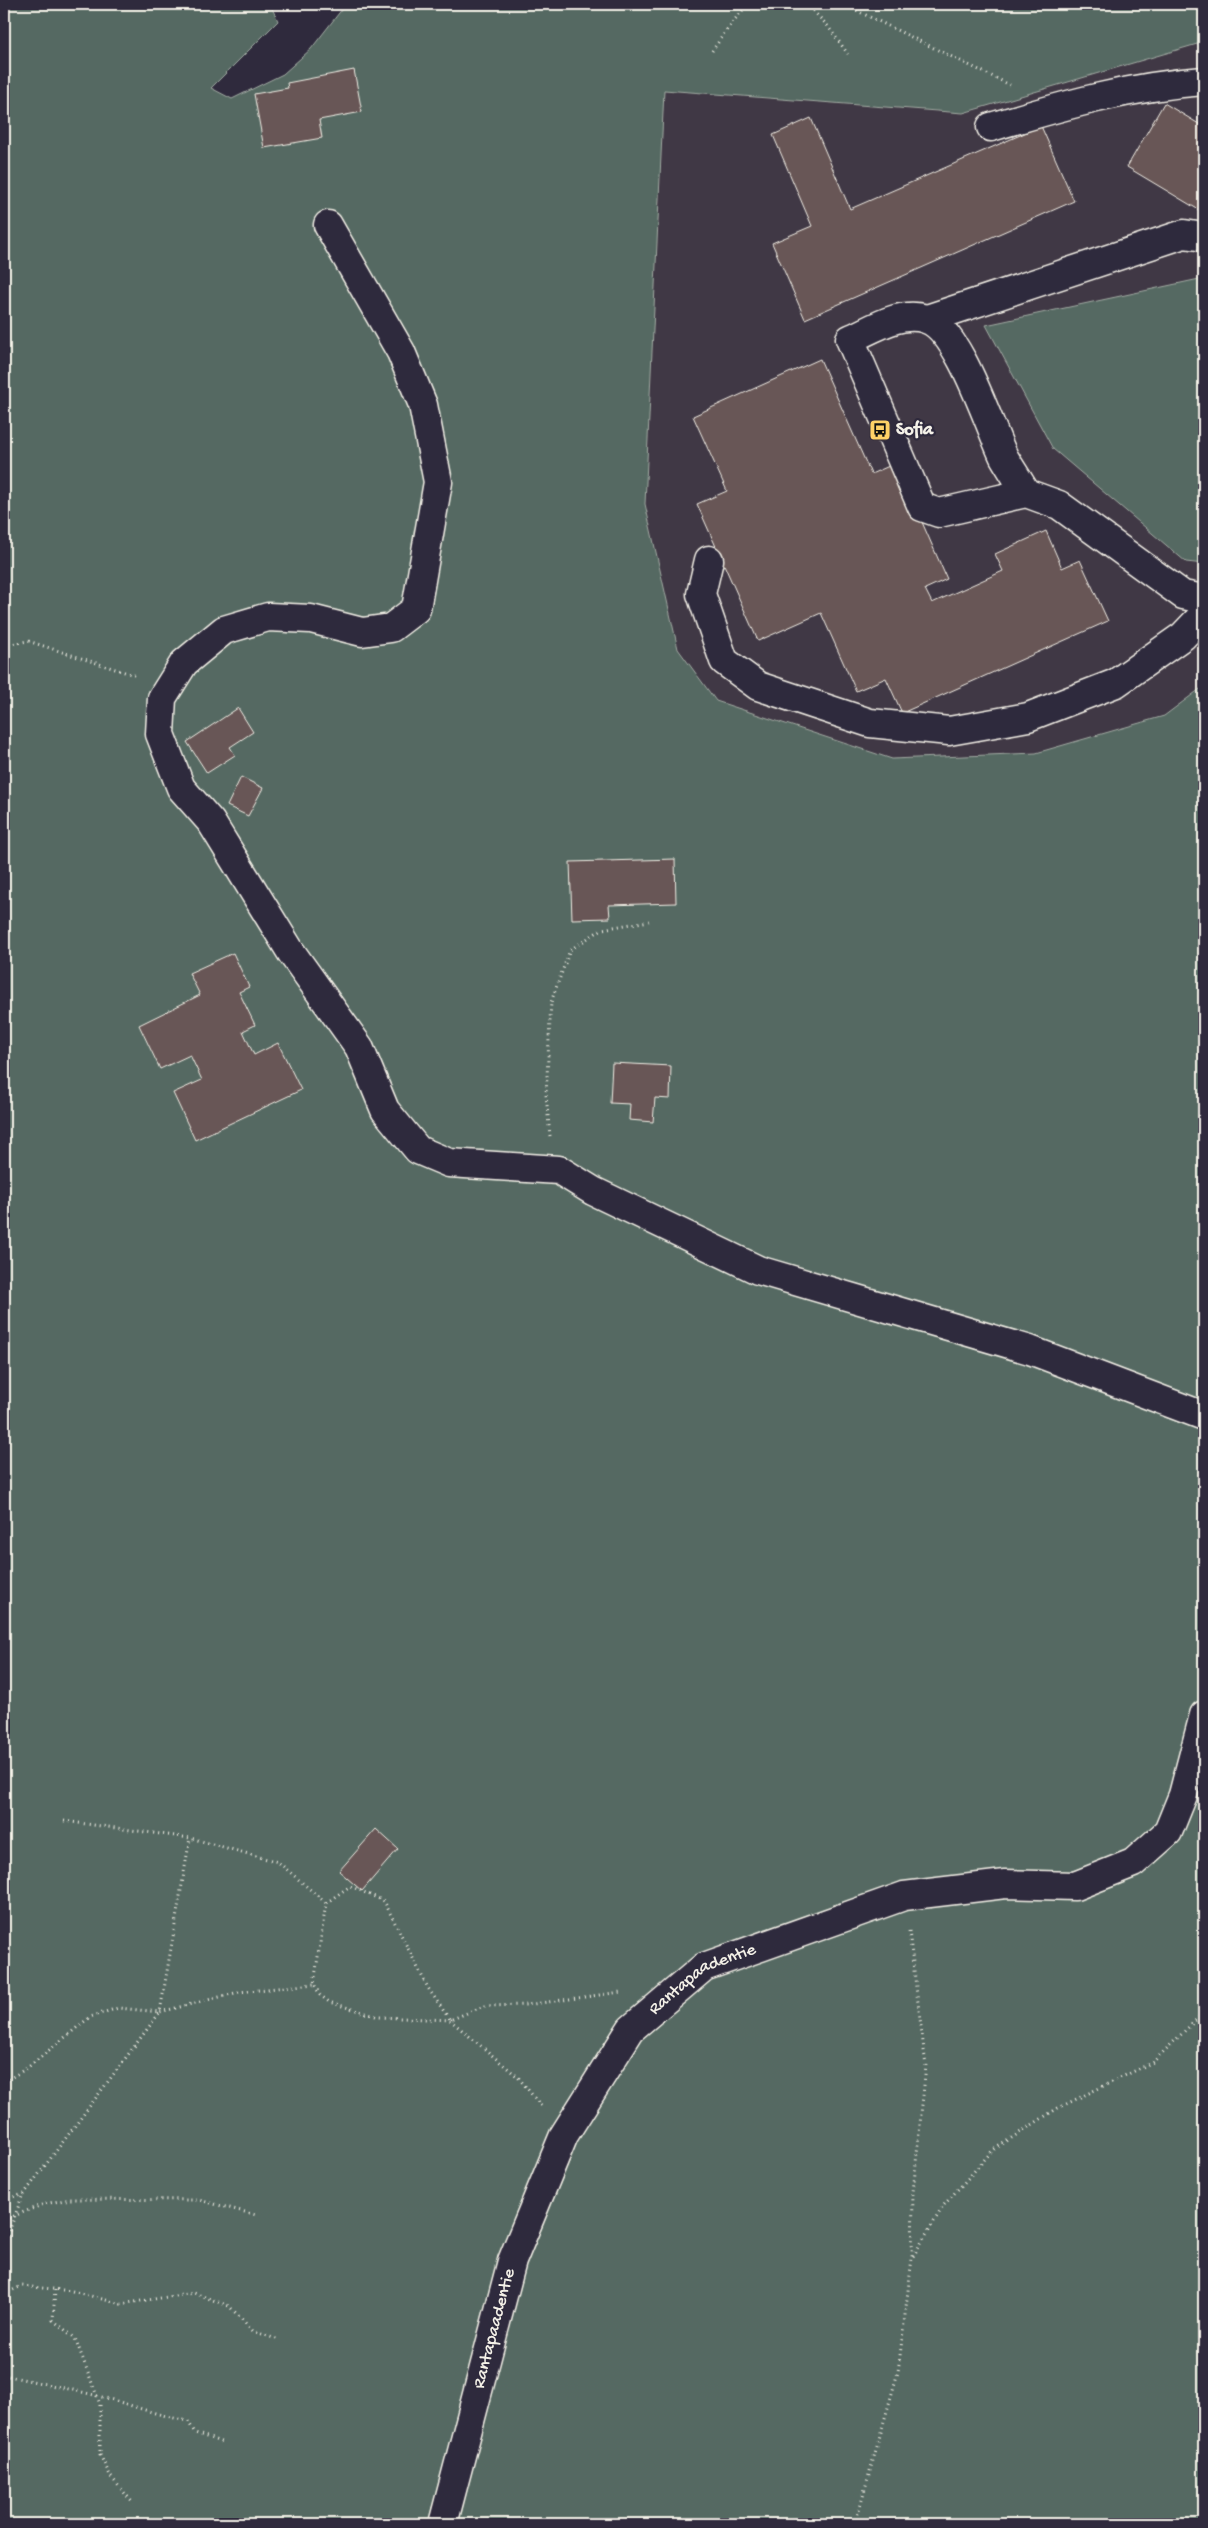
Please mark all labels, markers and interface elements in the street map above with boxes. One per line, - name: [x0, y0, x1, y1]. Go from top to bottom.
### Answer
- bus stop icon: Sofia: [868, 418, 892, 442]
- place label: Sofia: [896, 420, 934, 441]
- street label: Rantapaadentie: [645, 1939, 759, 2020]
- street label: Rantapaadentie: [468, 2266, 520, 2391]

